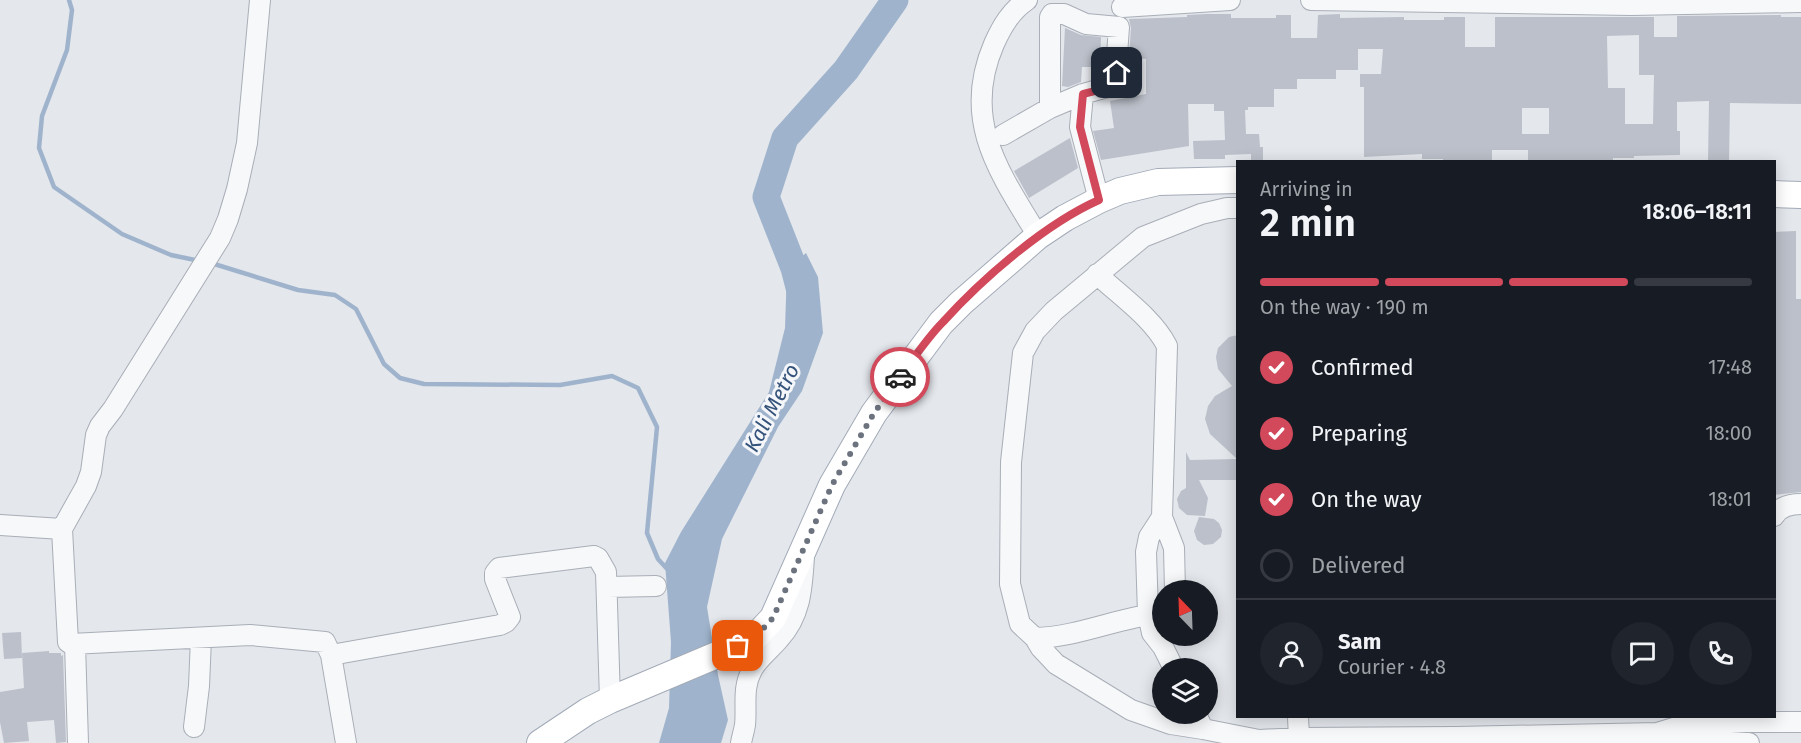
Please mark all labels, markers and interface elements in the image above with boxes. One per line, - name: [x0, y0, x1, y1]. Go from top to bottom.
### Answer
- pin: [1091, 47, 1142, 98]
- icon: home: [1100, 56, 1133, 89]
- text: Arriving in: [1260, 177, 1353, 201]
- text: 18:06–18:11: [1642, 198, 1752, 225]
- text: 2 min: [1260, 200, 1356, 246]
- text: On the way · 190 m: [1260, 295, 1429, 319]
- courier: [870, 347, 930, 407]
- icon: check: [1260, 351, 1293, 384]
- text: Confirmed: [1311, 354, 1414, 381]
- text: 17:48: [1708, 355, 1752, 379]
- water label: Kali Metro: [739, 360, 805, 456]
- icon: car: [884, 361, 917, 394]
- icon: check: [1260, 417, 1293, 450]
- text: Preparing: [1311, 420, 1407, 447]
- text: 18:00: [1705, 421, 1752, 445]
- icon: check: [1260, 483, 1293, 516]
- text: On the way: [1311, 486, 1422, 513]
- text: 18:01: [1708, 487, 1752, 511]
- text: Delivered: [1311, 552, 1406, 579]
- north arrow: [1152, 580, 1218, 646]
- map controls: [1152, 580, 1218, 724]
- pin: [712, 620, 763, 671]
- button: person: [1260, 622, 1323, 685]
- button: chat: [1611, 622, 1674, 685]
- button: phone: [1689, 622, 1752, 685]
- text: Sam: [1338, 628, 1381, 655]
- icon: bag: [721, 629, 754, 662]
- text: Courier · 4.8: [1338, 655, 1446, 679]
- button: layers: [1152, 658, 1218, 724]

